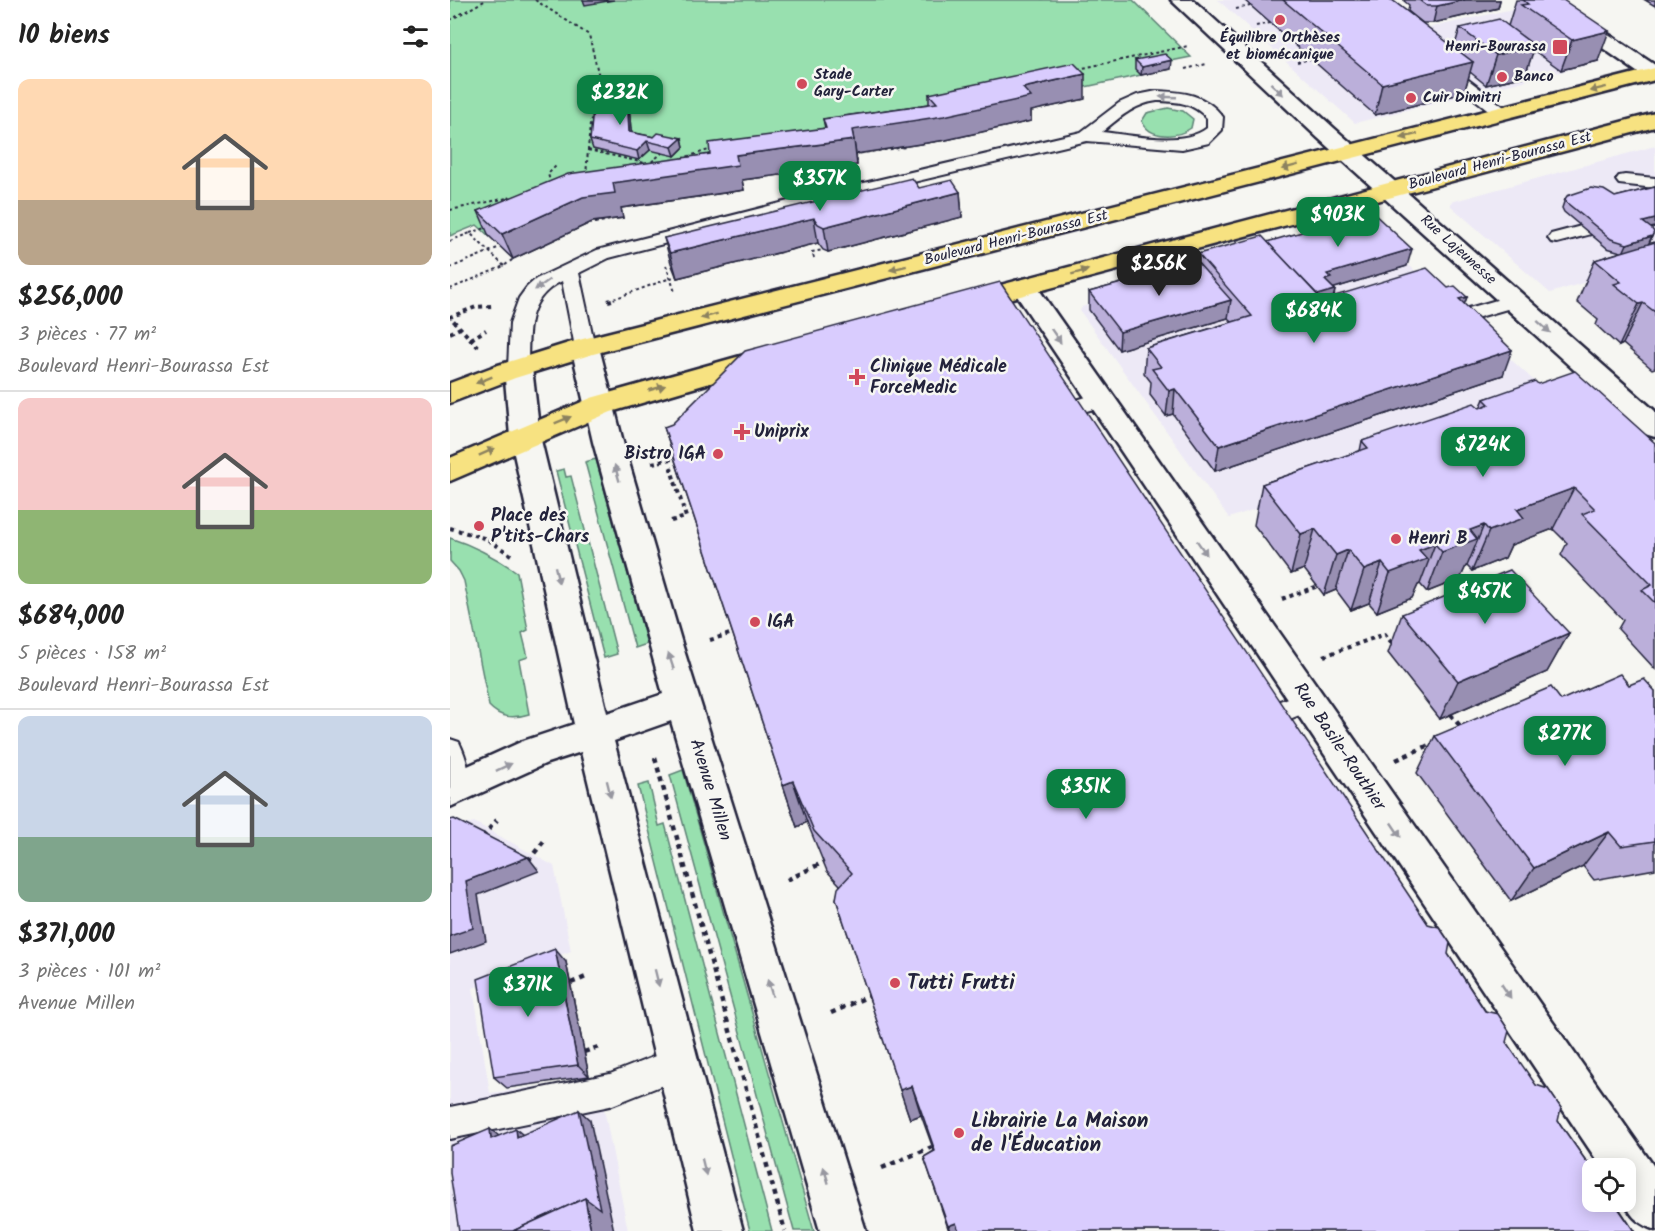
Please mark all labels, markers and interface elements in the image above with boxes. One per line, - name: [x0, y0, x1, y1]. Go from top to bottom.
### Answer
- marker: Équilibre Orthèses et biomécanique: [1273, 13, 1287, 27]
- text: 10 biens: [18, 15, 110, 57]
- icon: filters: [399, 20, 432, 53]
- place label: Équilibre Orthèses et biomécanique: [1220, 26, 1340, 67]
- place label: Henri-Bourassa: [1445, 35, 1546, 59]
- marker: Henri-Bourassa: [1551, 38, 1569, 56]
- place label: Stade Gary-Carter: [814, 63, 894, 104]
- place label: Banco: [1514, 65, 1554, 89]
- marker: Banco: [1495, 70, 1509, 84]
- pin: $232K: [578, 75, 662, 126]
- marker: Stade Gary-Carter: [795, 77, 809, 91]
- text: $232K: [591, 78, 649, 110]
- one-way arrow: [1270, 82, 1285, 96]
- one-way arrow: [1589, 84, 1607, 94]
- place label: Cuir Dimitri: [1423, 86, 1502, 110]
- marker: Cuir Dimitri: [1404, 91, 1418, 105]
- one-way arrow: [1159, 92, 1178, 101]
- icon: home: [171, 118, 279, 226]
- street label: Boulevard Henri-Bourassa Est: [1406, 125, 1594, 197]
- one-way arrow: [1400, 131, 1418, 141]
- pin: $357K: [778, 161, 862, 212]
- one-way arrow: [1281, 162, 1299, 172]
- text: $357K: [793, 164, 847, 196]
- pin: $903K: [1296, 197, 1380, 248]
- text: $903K: [1310, 200, 1366, 232]
- street label: Boulevard Henri-Bourassa Est: [922, 204, 1110, 272]
- street label: Rue Lajeunesse: [1414, 209, 1502, 291]
- pin: $256K: [1117, 246, 1201, 297]
- text: $256K: [1131, 249, 1187, 281]
- one-way arrow: [889, 263, 907, 273]
- one-way arrow: [1071, 267, 1090, 277]
- text: $256,000: [18, 277, 123, 319]
- one-way arrow: [535, 279, 551, 291]
- pin: $684K: [1272, 293, 1356, 344]
- text: $684K: [1285, 296, 1343, 328]
- one-way arrow: [700, 312, 718, 322]
- text: 3 pièces · 77 m²: [18, 319, 156, 351]
- one-way arrow: [1536, 320, 1551, 334]
- one-way arrow: [1050, 328, 1061, 344]
- text: Boulevard Henri-Bourassa Est: [18, 351, 269, 383]
- place label: Clinique Médicale ForceMedic: [870, 353, 1007, 403]
- marker: Clinique Médicale ForceMedic: [848, 368, 866, 386]
- one-way arrow: [474, 375, 492, 385]
- one-way arrow: [648, 383, 666, 392]
- one-way arrow: [554, 415, 572, 424]
- place label: Uniprix: [754, 418, 809, 447]
- marker: Uniprix: [735, 425, 749, 439]
- pin: $724K: [1441, 427, 1525, 478]
- text: $724K: [1455, 430, 1511, 462]
- icon: home: [171, 437, 279, 545]
- place label: Bistro IGA: [624, 440, 706, 469]
- marker: Bistro IGA: [711, 447, 725, 461]
- one-way arrow: [479, 448, 496, 457]
- one-way arrow: [612, 464, 621, 482]
- place label: Place des P'tits-Chars: [491, 502, 590, 552]
- marker: Place des P'tits-Chars: [472, 519, 486, 533]
- place label: Henri B: [1408, 525, 1468, 554]
- marker: Henri B: [1389, 532, 1403, 546]
- one-way arrow: [1196, 540, 1208, 556]
- one-way arrow: [552, 566, 562, 584]
- pin: $457K: [1443, 574, 1527, 625]
- text: $457K: [1458, 577, 1512, 609]
- text: $684,000: [18, 596, 124, 638]
- place label: IGA: [767, 608, 795, 637]
- marker: IGA: [748, 615, 762, 629]
- text: 5 pièces · 158 m²: [18, 638, 166, 670]
- one-way arrow: [666, 652, 675, 670]
- text: Boulevard Henri-Bourassa Est: [18, 670, 269, 702]
- street label: Rue Basile-Routhier: [1285, 677, 1393, 818]
- pin: $277K: [1523, 716, 1607, 767]
- text: $277K: [1538, 719, 1592, 751]
- street label: Avenue Millen: [681, 735, 739, 845]
- icon: home: [171, 755, 279, 863]
- one-way arrow: [495, 763, 512, 772]
- pin: $351K: [1044, 769, 1128, 820]
- text: $351K: [1061, 772, 1111, 804]
- one-way arrow: [604, 779, 614, 798]
- one-way arrow: [1390, 822, 1401, 838]
- text: $371,000: [18, 914, 115, 956]
- text: 3 pièces · 101 m²: [18, 956, 160, 988]
- pin: $371K: [486, 967, 570, 1018]
- place label: Tutti Frutti: [907, 967, 1015, 1000]
- one-way arrow: [652, 968, 662, 987]
- text: $371K: [503, 970, 553, 1002]
- marker: Tutti Frutti: [888, 976, 902, 990]
- one-way arrow: [765, 979, 774, 997]
- one-way arrow: [1500, 983, 1511, 999]
- text: Avenue Millen: [18, 988, 135, 1020]
- place label: Librairie La Maison de l'Éducation: [971, 1105, 1148, 1162]
- marker: Librairie La Maison de l'Éducation: [952, 1126, 966, 1140]
- one-way arrow: [700, 1158, 710, 1176]
- map controls: [1582, 1158, 1636, 1212]
- button: locate: [1582, 1158, 1636, 1212]
- one-way arrow: [821, 1166, 830, 1184]

